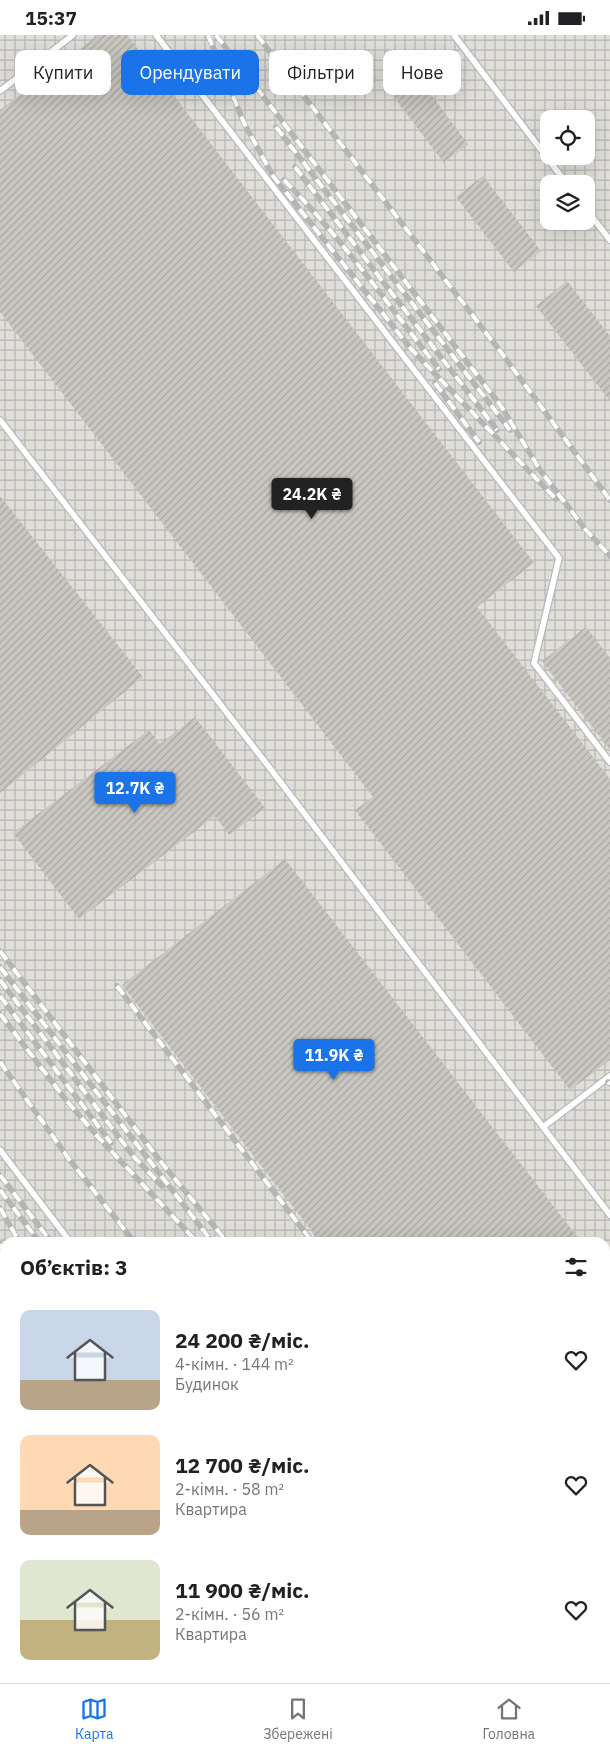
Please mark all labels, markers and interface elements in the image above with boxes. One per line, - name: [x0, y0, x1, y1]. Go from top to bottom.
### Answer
- text: 15:37: [25, 6, 77, 30]
- chip: Купити: [15, 50, 111, 95]
- chip: Орендувати: [121, 50, 259, 95]
- chip: Фільтри: [269, 50, 373, 95]
- chip: Нове: [383, 50, 461, 95]
- map controls: [540, 110, 595, 230]
- button: locate: [540, 110, 595, 165]
- button: layers: [540, 175, 595, 230]
- pin: 24.2K ₴: [266, 477, 358, 520]
- text: 24.2K ₴: [283, 484, 341, 504]
- pin: 12.7K ₴: [89, 771, 181, 814]
- text: 12.7K ₴: [106, 778, 164, 798]
- pin: 11.9K ₴: [288, 1039, 380, 1081]
- text: 11.9K ₴: [305, 1045, 363, 1065]
- text: Об’єктів: 3: [20, 1253, 128, 1281]
- icon: filters: [562, 1253, 590, 1281]
- text: 24 200 ₴/міс.: [175, 1326, 310, 1354]
- icon: home: [60, 1330, 120, 1390]
- icon: heart: [562, 1346, 590, 1374]
- text: 4-кімн. · 144 m²: [175, 1354, 294, 1374]
- text: Будинок: [175, 1374, 239, 1394]
- text: 12 700 ₴/міс.: [175, 1451, 310, 1479]
- icon: home: [60, 1455, 120, 1515]
- icon: heart: [562, 1471, 590, 1499]
- text: 2-кімн. · 58 m²: [175, 1479, 284, 1499]
- text: Квартира: [175, 1499, 247, 1519]
- text: 11 900 ₴/міс.: [175, 1576, 310, 1604]
- icon: home: [60, 1580, 120, 1640]
- icon: heart: [562, 1596, 590, 1624]
- text: 2-кімн. · 56 m²: [175, 1604, 284, 1624]
- text: Квартира: [175, 1624, 247, 1644]
- tab: Карта: [75, 1695, 113, 1743]
- tab: Збережені: [263, 1695, 333, 1743]
- tab: Головна: [482, 1695, 535, 1743]

